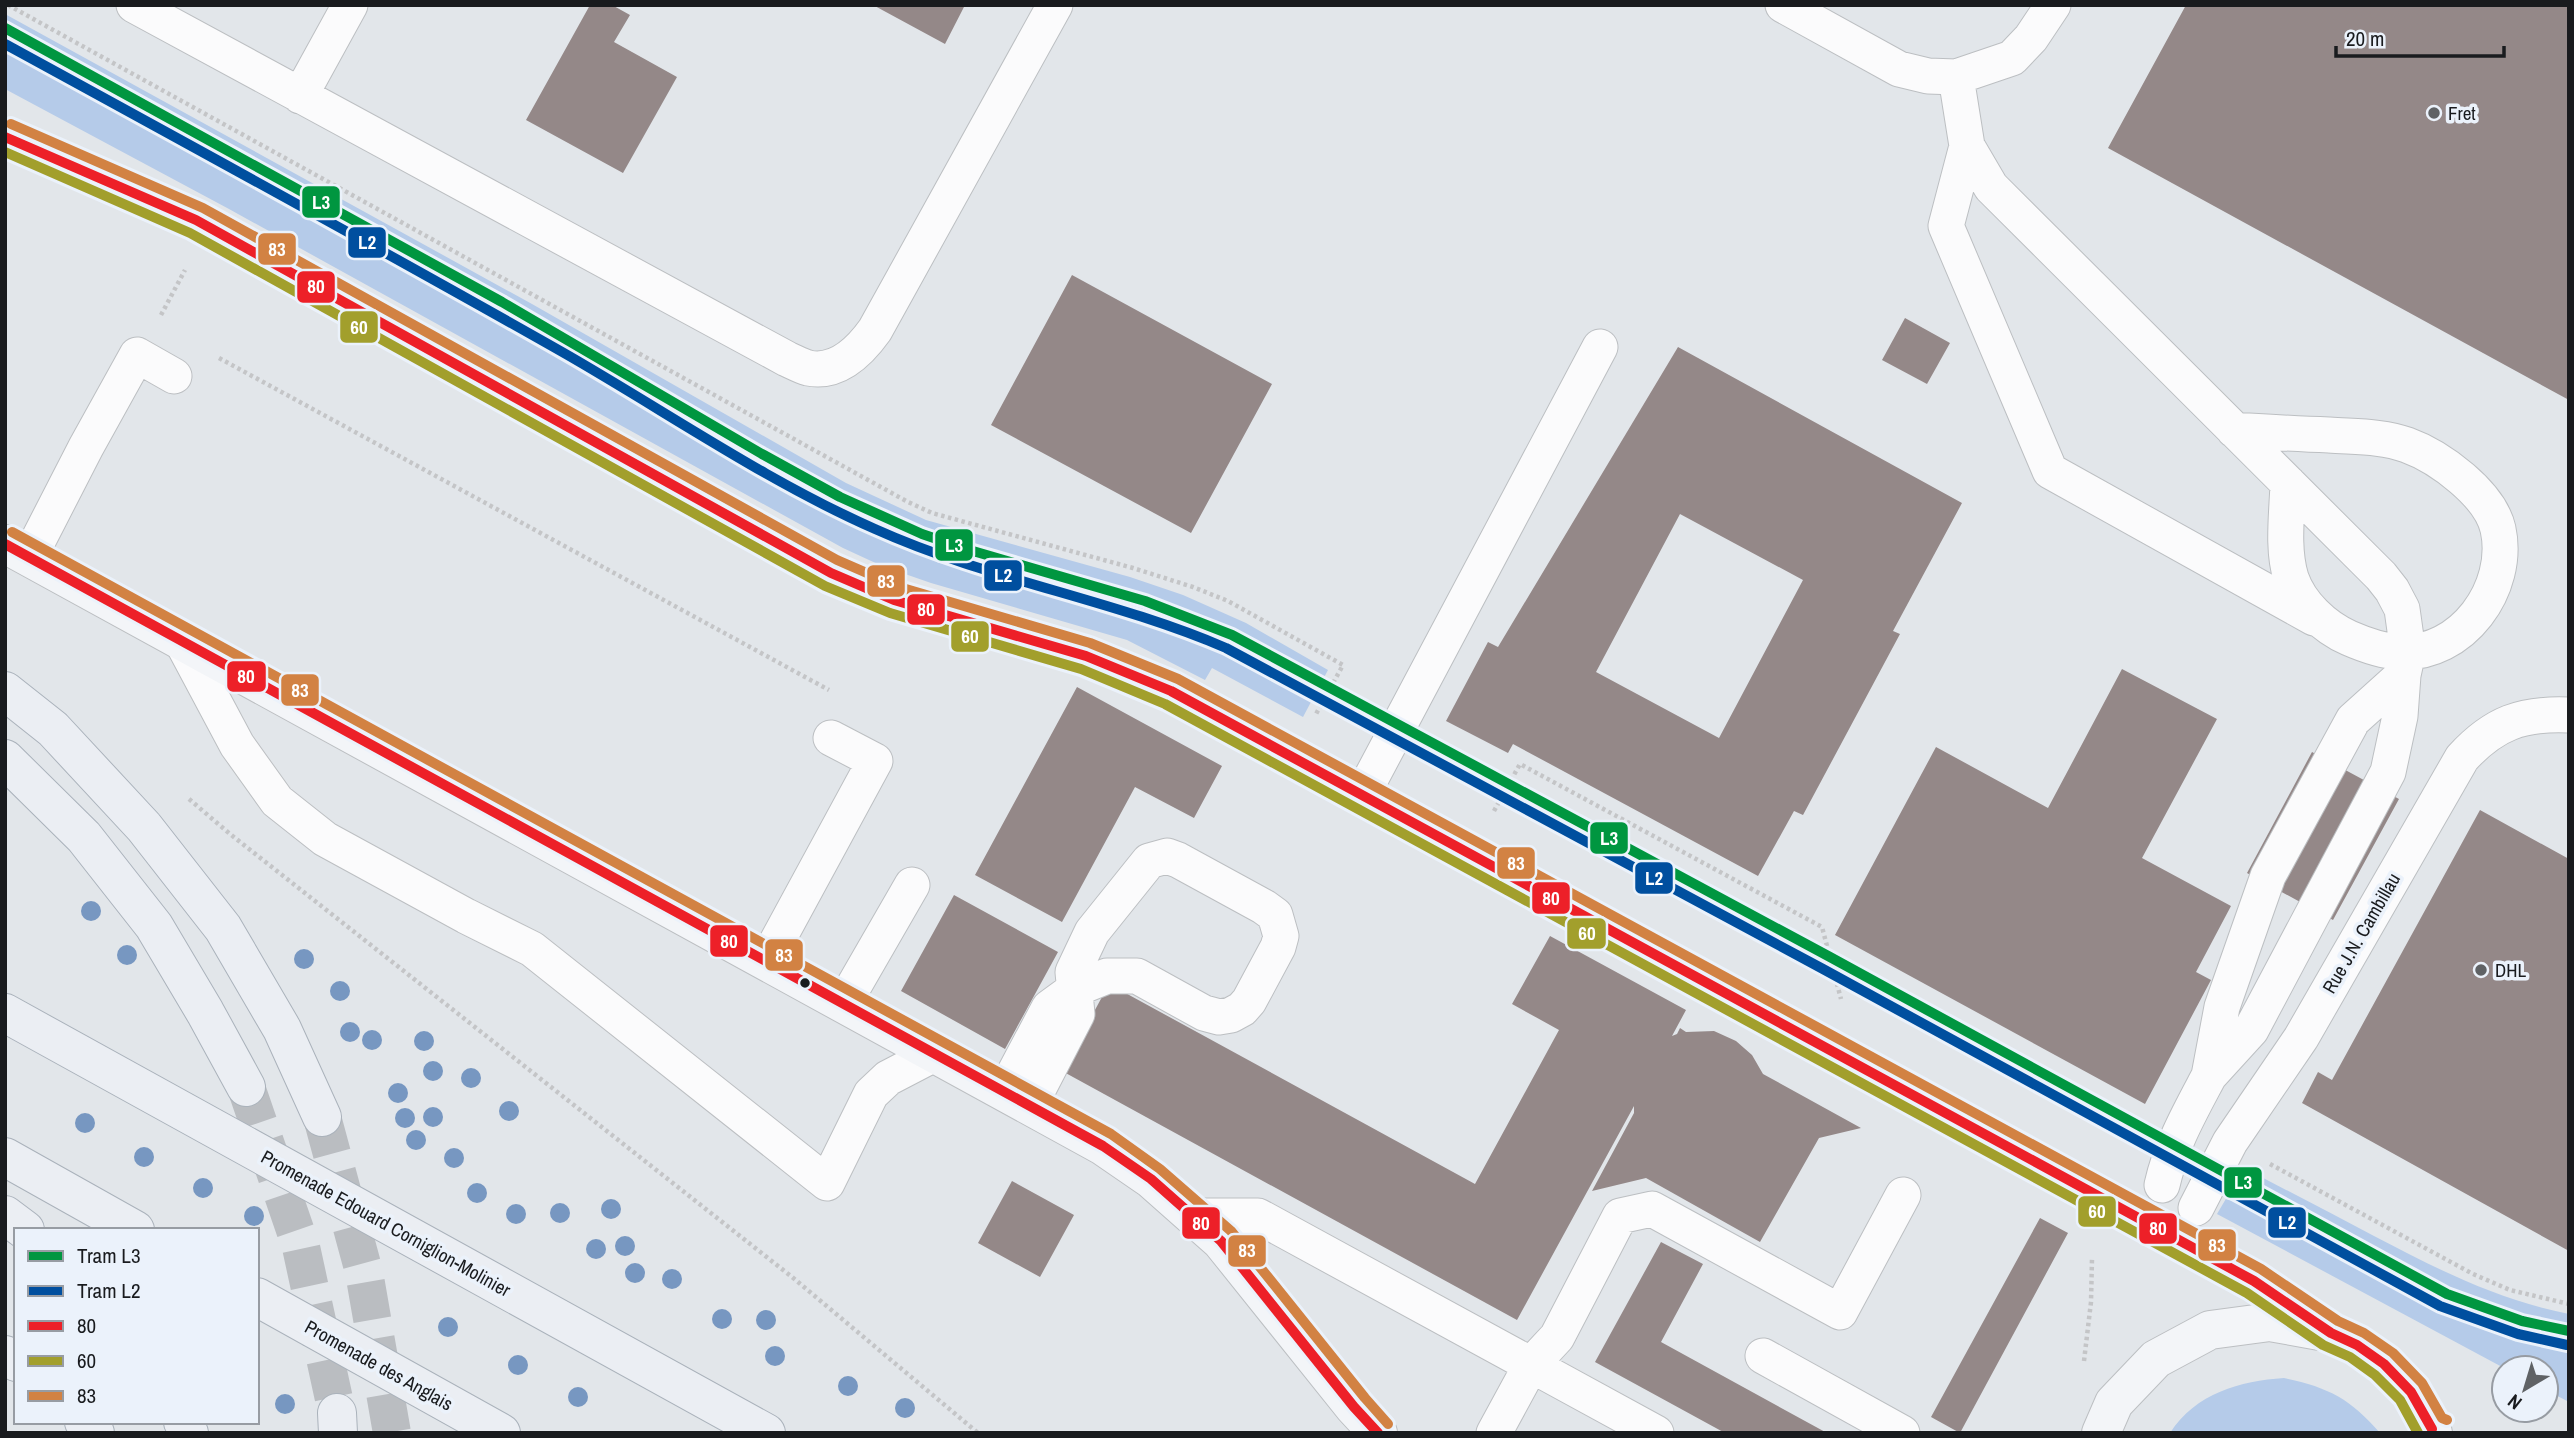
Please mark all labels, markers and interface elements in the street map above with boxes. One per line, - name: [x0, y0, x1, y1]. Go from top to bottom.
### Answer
- scale bar: [2336, 14, 2504, 58]
- text: 20 m: [2346, 24, 2384, 53]
- place label: Fret: [2448, 100, 2476, 126]
- marker: Fret: [2426, 105, 2442, 121]
- line badge: L3: [301, 185, 341, 219]
- text: L3: [312, 189, 330, 215]
- line badge: L2: [347, 226, 387, 259]
- text: L2: [358, 229, 376, 255]
- line badge: 83: [257, 232, 297, 266]
- text: 83: [268, 236, 286, 262]
- line badge: 80: [296, 270, 336, 304]
- text: 80: [307, 273, 325, 299]
- line badge: 60: [339, 310, 379, 344]
- text: 60: [350, 314, 368, 340]
- line badge: L3: [934, 528, 974, 562]
- text: L3: [945, 532, 963, 558]
- line badge: L2: [983, 559, 1023, 592]
- text: L2: [994, 562, 1012, 588]
- line badge: 83: [866, 564, 906, 598]
- text: 83: [877, 568, 895, 594]
- line badge: 80: [906, 593, 946, 626]
- text: 80: [917, 596, 935, 622]
- line badge: 60: [950, 620, 990, 653]
- text: 60: [961, 623, 979, 649]
- line badge: 80: [226, 660, 267, 693]
- text: 80: [237, 663, 255, 689]
- line badge: 83: [280, 673, 320, 707]
- text: 83: [291, 677, 309, 703]
- line badge: L3: [1589, 821, 1629, 855]
- text: L3: [1600, 825, 1618, 851]
- line badge: 83: [1496, 846, 1536, 880]
- text: 83: [1507, 850, 1525, 876]
- line badge: L2: [1634, 861, 1674, 895]
- text: L2: [1645, 865, 1663, 891]
- street label: Rue J.N. Cambillau: [2316, 868, 2406, 998]
- line badge: 80: [1531, 881, 1571, 915]
- text: 80: [1542, 885, 1560, 911]
- line badge: 60: [1566, 917, 1607, 950]
- text: 60: [1578, 920, 1596, 946]
- line badge: 80: [709, 924, 749, 958]
- text: 80: [720, 928, 738, 954]
- line badge: 83: [764, 938, 804, 972]
- text: 83: [775, 942, 793, 968]
- place label: DHL: [2495, 957, 2526, 983]
- marker: DHL: [2473, 962, 2489, 978]
- unlabelled marker: [798, 976, 812, 990]
- street label: Promenade Edouard Corniglion-Molinier: [257, 1143, 516, 1303]
- line badge: L3: [2223, 1166, 2263, 1199]
- text: L3: [2234, 1169, 2252, 1195]
- line badge: 60: [2077, 1195, 2117, 1228]
- text: 60: [2088, 1198, 2106, 1224]
- line badge: 80: [1181, 1206, 1221, 1240]
- line badge: L2: [2267, 1206, 2307, 1239]
- text: L2: [2278, 1209, 2296, 1235]
- text: 80: [1192, 1210, 1210, 1236]
- line badge: 80: [2138, 1212, 2178, 1245]
- text: 80: [2149, 1215, 2167, 1241]
- legend: [14, 1228, 259, 1424]
- line badge: 83: [2197, 1228, 2237, 1262]
- text: 83: [2208, 1232, 2226, 1258]
- line badge: 83: [1227, 1234, 1267, 1268]
- text: 83: [1238, 1237, 1256, 1263]
- text: Tram L3: [77, 1241, 140, 1270]
- text: Tram L2: [77, 1276, 140, 1305]
- text: 80: [77, 1311, 96, 1340]
- street label: Promenade des Anglais: [300, 1314, 458, 1417]
- text: 60: [77, 1346, 96, 1375]
- north arrow: [2490, 1354, 2560, 1424]
- text: 83: [77, 1381, 96, 1410]
- text: N: [2502, 1389, 2527, 1416]

